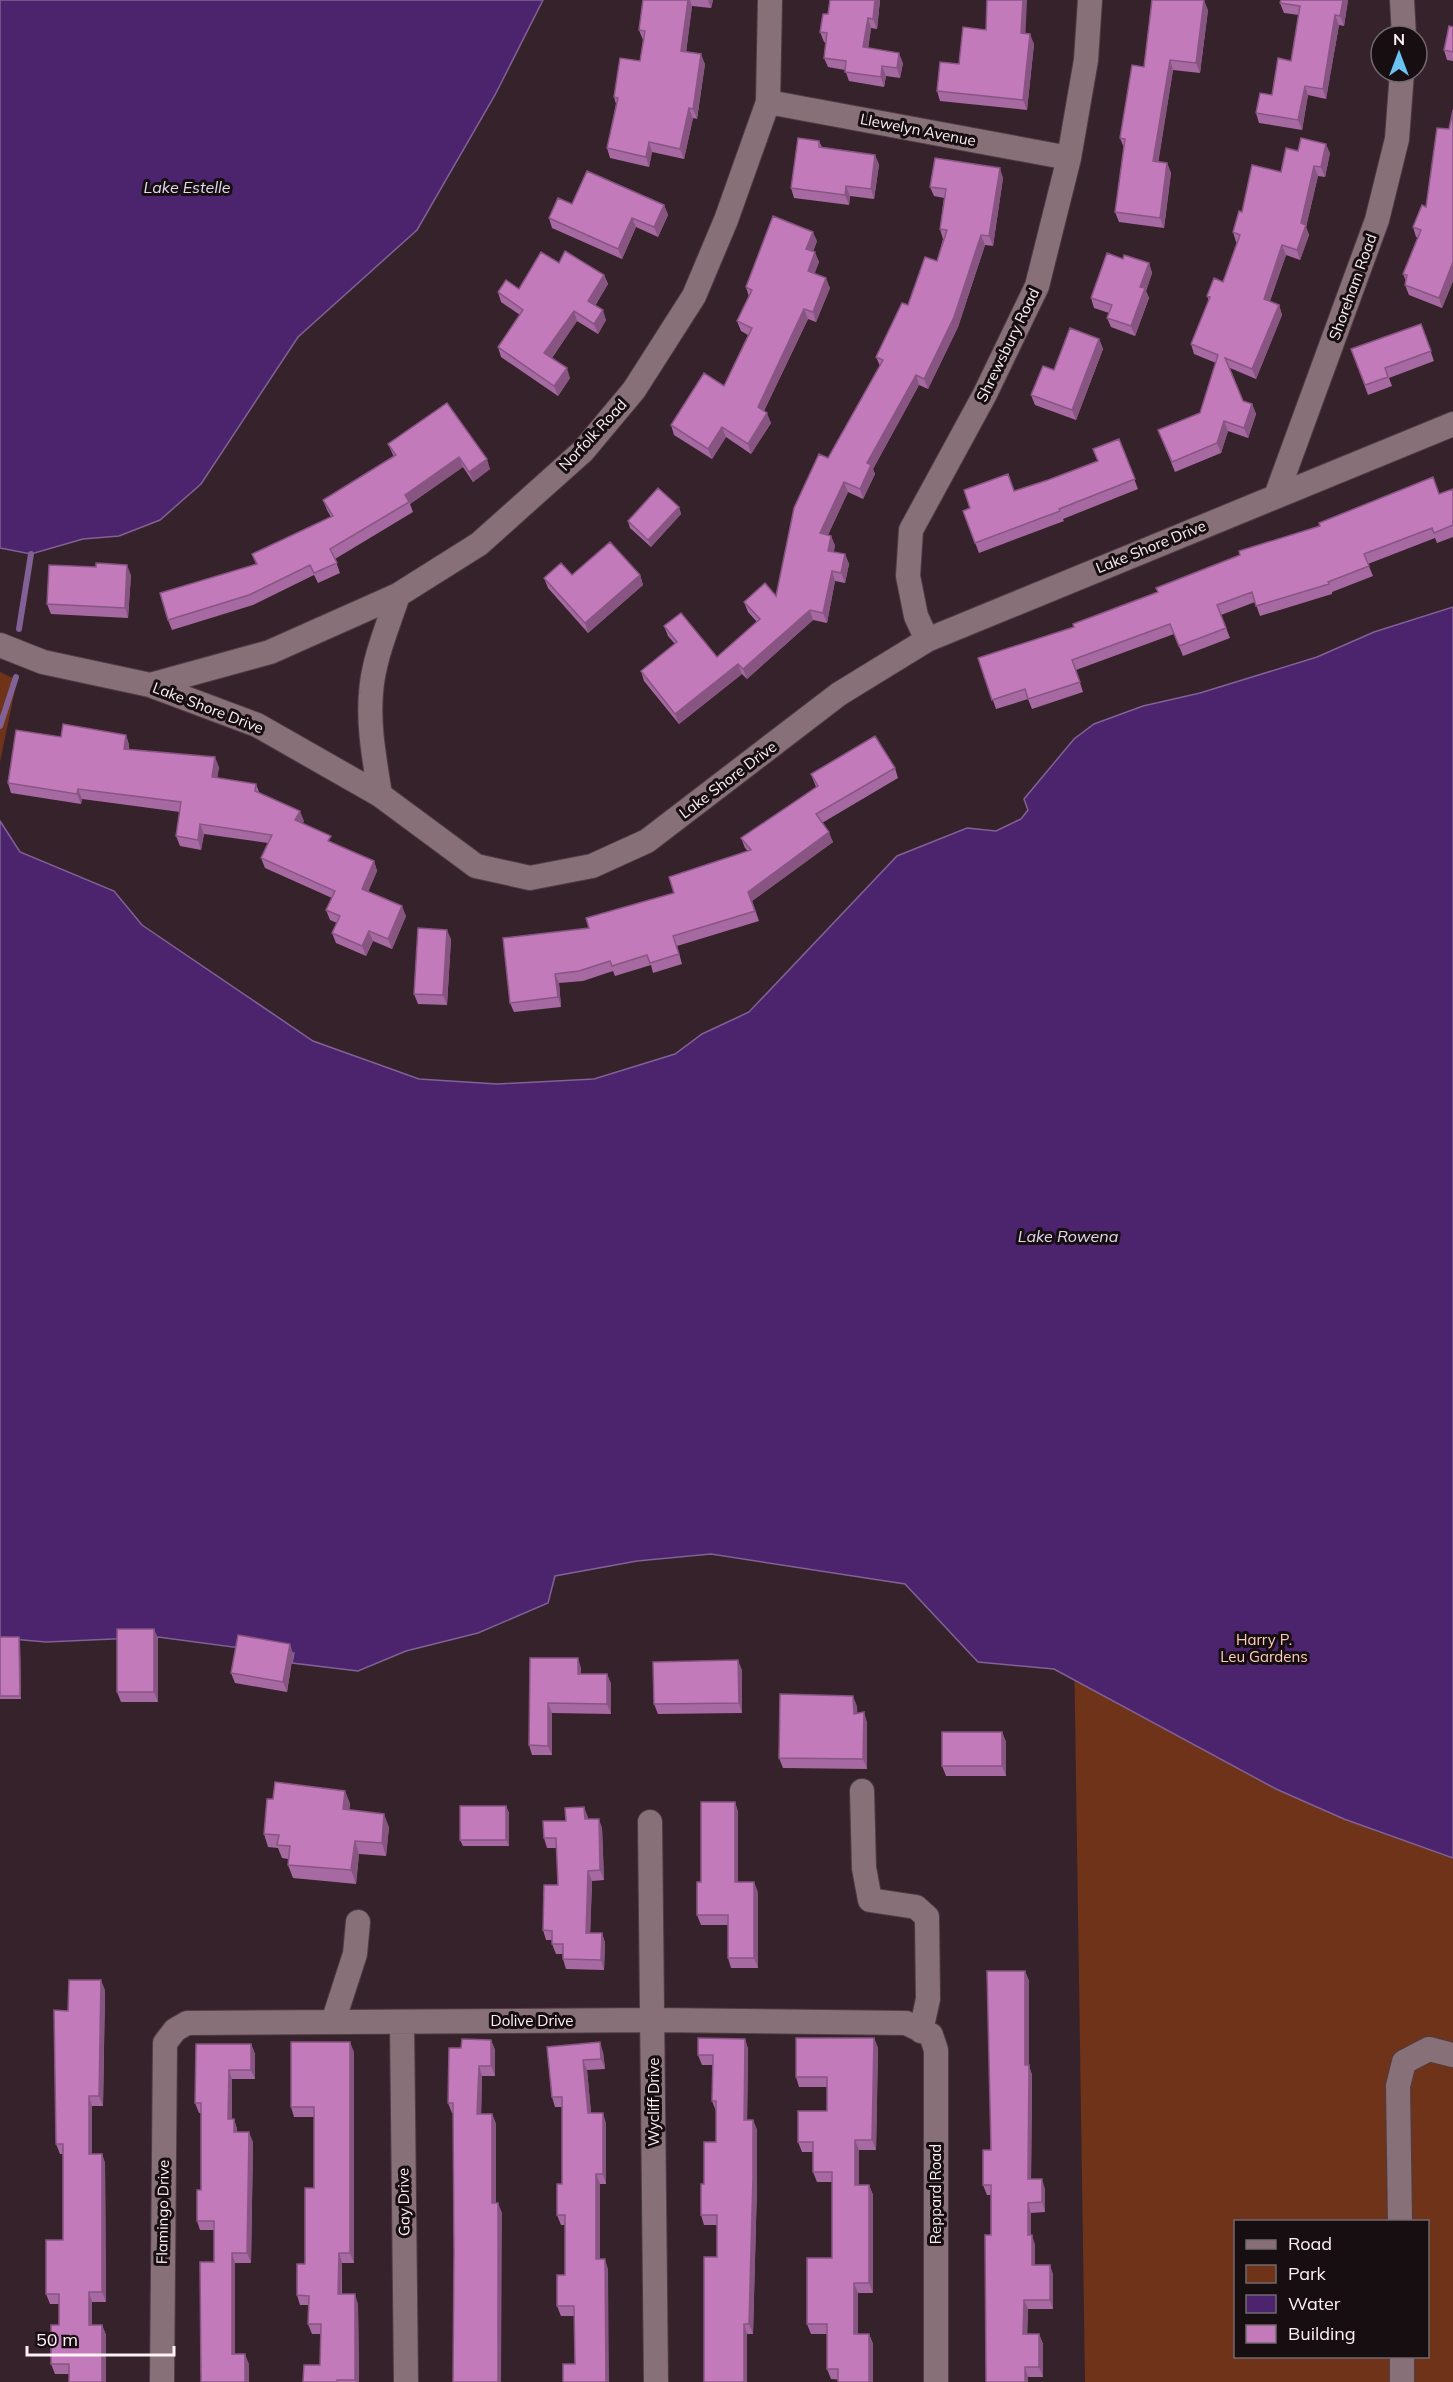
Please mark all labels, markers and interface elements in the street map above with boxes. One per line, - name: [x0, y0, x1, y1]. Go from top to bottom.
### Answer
- north arrow: [1369, 24, 1429, 84]
- text: N: [1393, 29, 1405, 49]
- street label: Llewelyn Avenue: [859, 109, 978, 150]
- water label: Lake Estelle: [144, 177, 231, 197]
- street label: Shoreham Road: [1324, 231, 1381, 343]
- street label: Shrewsbury Road: [972, 285, 1043, 405]
- street label: Norfolk Road: [555, 395, 631, 474]
- street label: Lake Shore Drive: [1093, 516, 1209, 577]
- street label: Lake Shore Drive: [150, 678, 266, 737]
- street label: Lake Shore Drive: [675, 737, 780, 822]
- water label: Lake Rowena: [1018, 1226, 1119, 1246]
- park label: Harry P. Leu Gardens: [1220, 1630, 1308, 1666]
- street label: Dolive Drive: [490, 2011, 574, 2030]
- street label: Wycliff Drive: [644, 2058, 663, 2146]
- street label: Reppard Road: [926, 2144, 945, 2244]
- street label: Flamingo Drive: [152, 2160, 173, 2264]
- street label: Gay Drive: [393, 2168, 414, 2236]
- legend: [1234, 2220, 1429, 2358]
- text: Road: [1288, 2232, 1332, 2255]
- text: Park: [1288, 2262, 1327, 2285]
- text: Water: [1288, 2292, 1341, 2315]
- scale bar: [27, 2319, 174, 2357]
- text: Building: [1288, 2322, 1356, 2345]
- text: 50 m: [36, 2328, 78, 2351]

